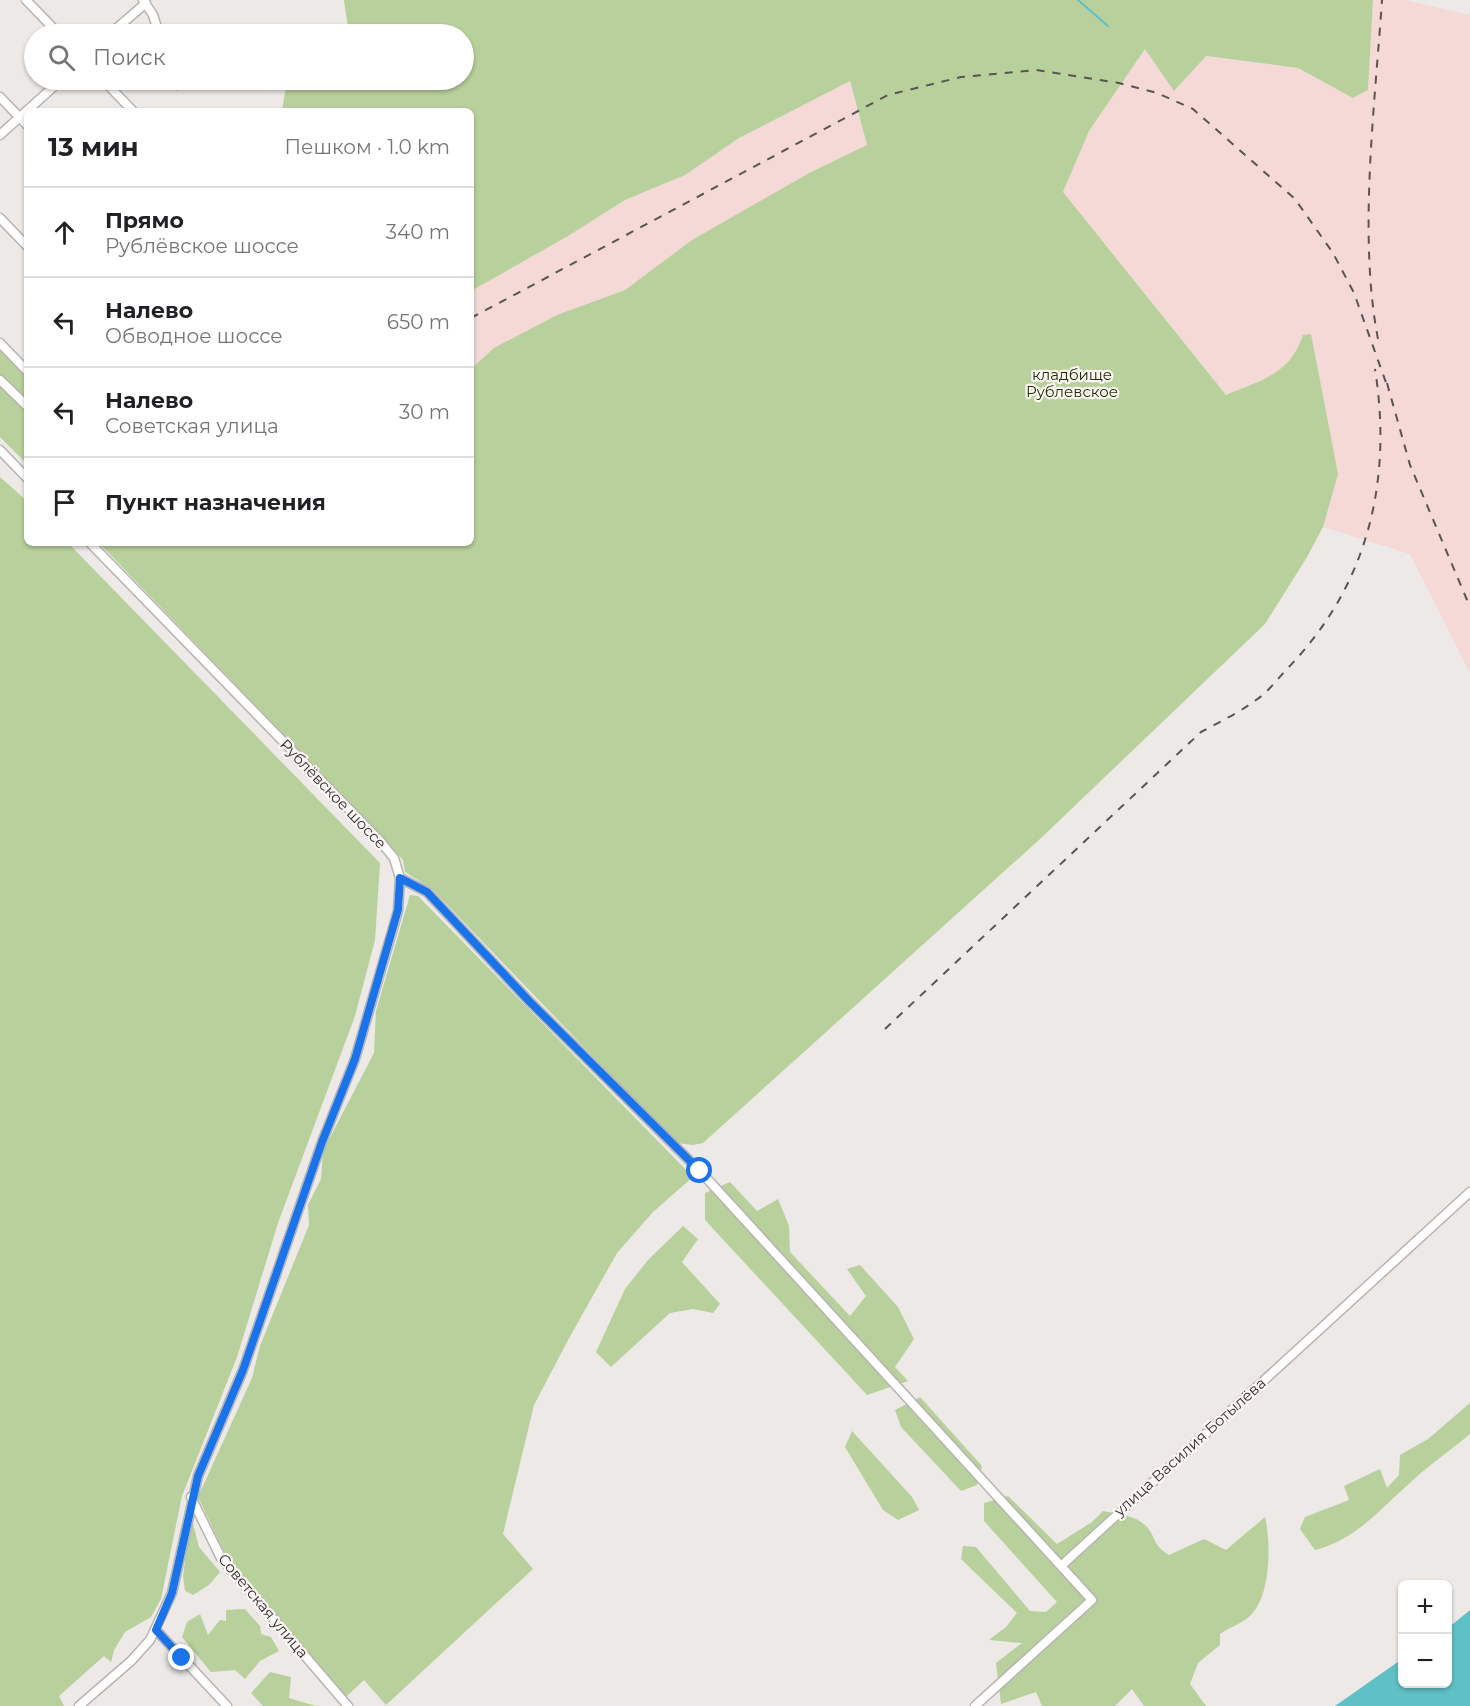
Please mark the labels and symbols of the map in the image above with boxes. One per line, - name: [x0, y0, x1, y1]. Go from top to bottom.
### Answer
- park label: кладбище Рублевское: [1026, 365, 1118, 401]
- street label: Рублёвское шоссе: [276, 735, 391, 853]
- route start: [686, 1157, 712, 1183]
- street label: улица Василия Ботылёва: [1109, 1373, 1270, 1521]
- street label: Советская улица: [214, 1550, 313, 1662]
- route end: [168, 1644, 194, 1670]

